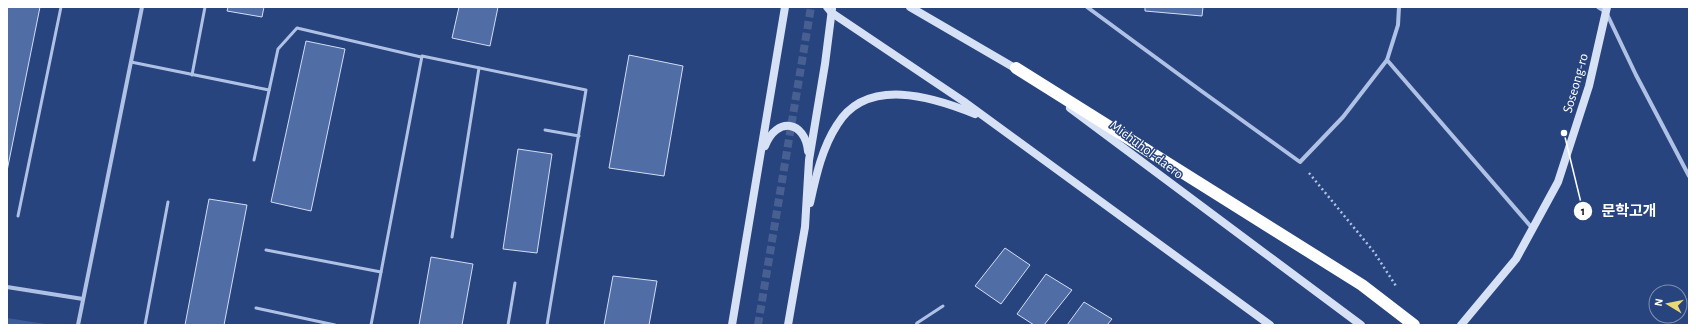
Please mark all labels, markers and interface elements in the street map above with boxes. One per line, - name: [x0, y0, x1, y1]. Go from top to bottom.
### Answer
- street label: Soseong-ro: [1561, 52, 1591, 115]
- street label: Michuhol-daero: [1107, 118, 1186, 182]
- callout: 문학고개: [1573, 197, 1664, 224]
- text: 문학고개: [1601, 202, 1657, 219]
- text: 1: [1581, 205, 1585, 217]
- north arrow: [1648, 284, 1688, 324]
- text: N: [1653, 298, 1665, 307]

